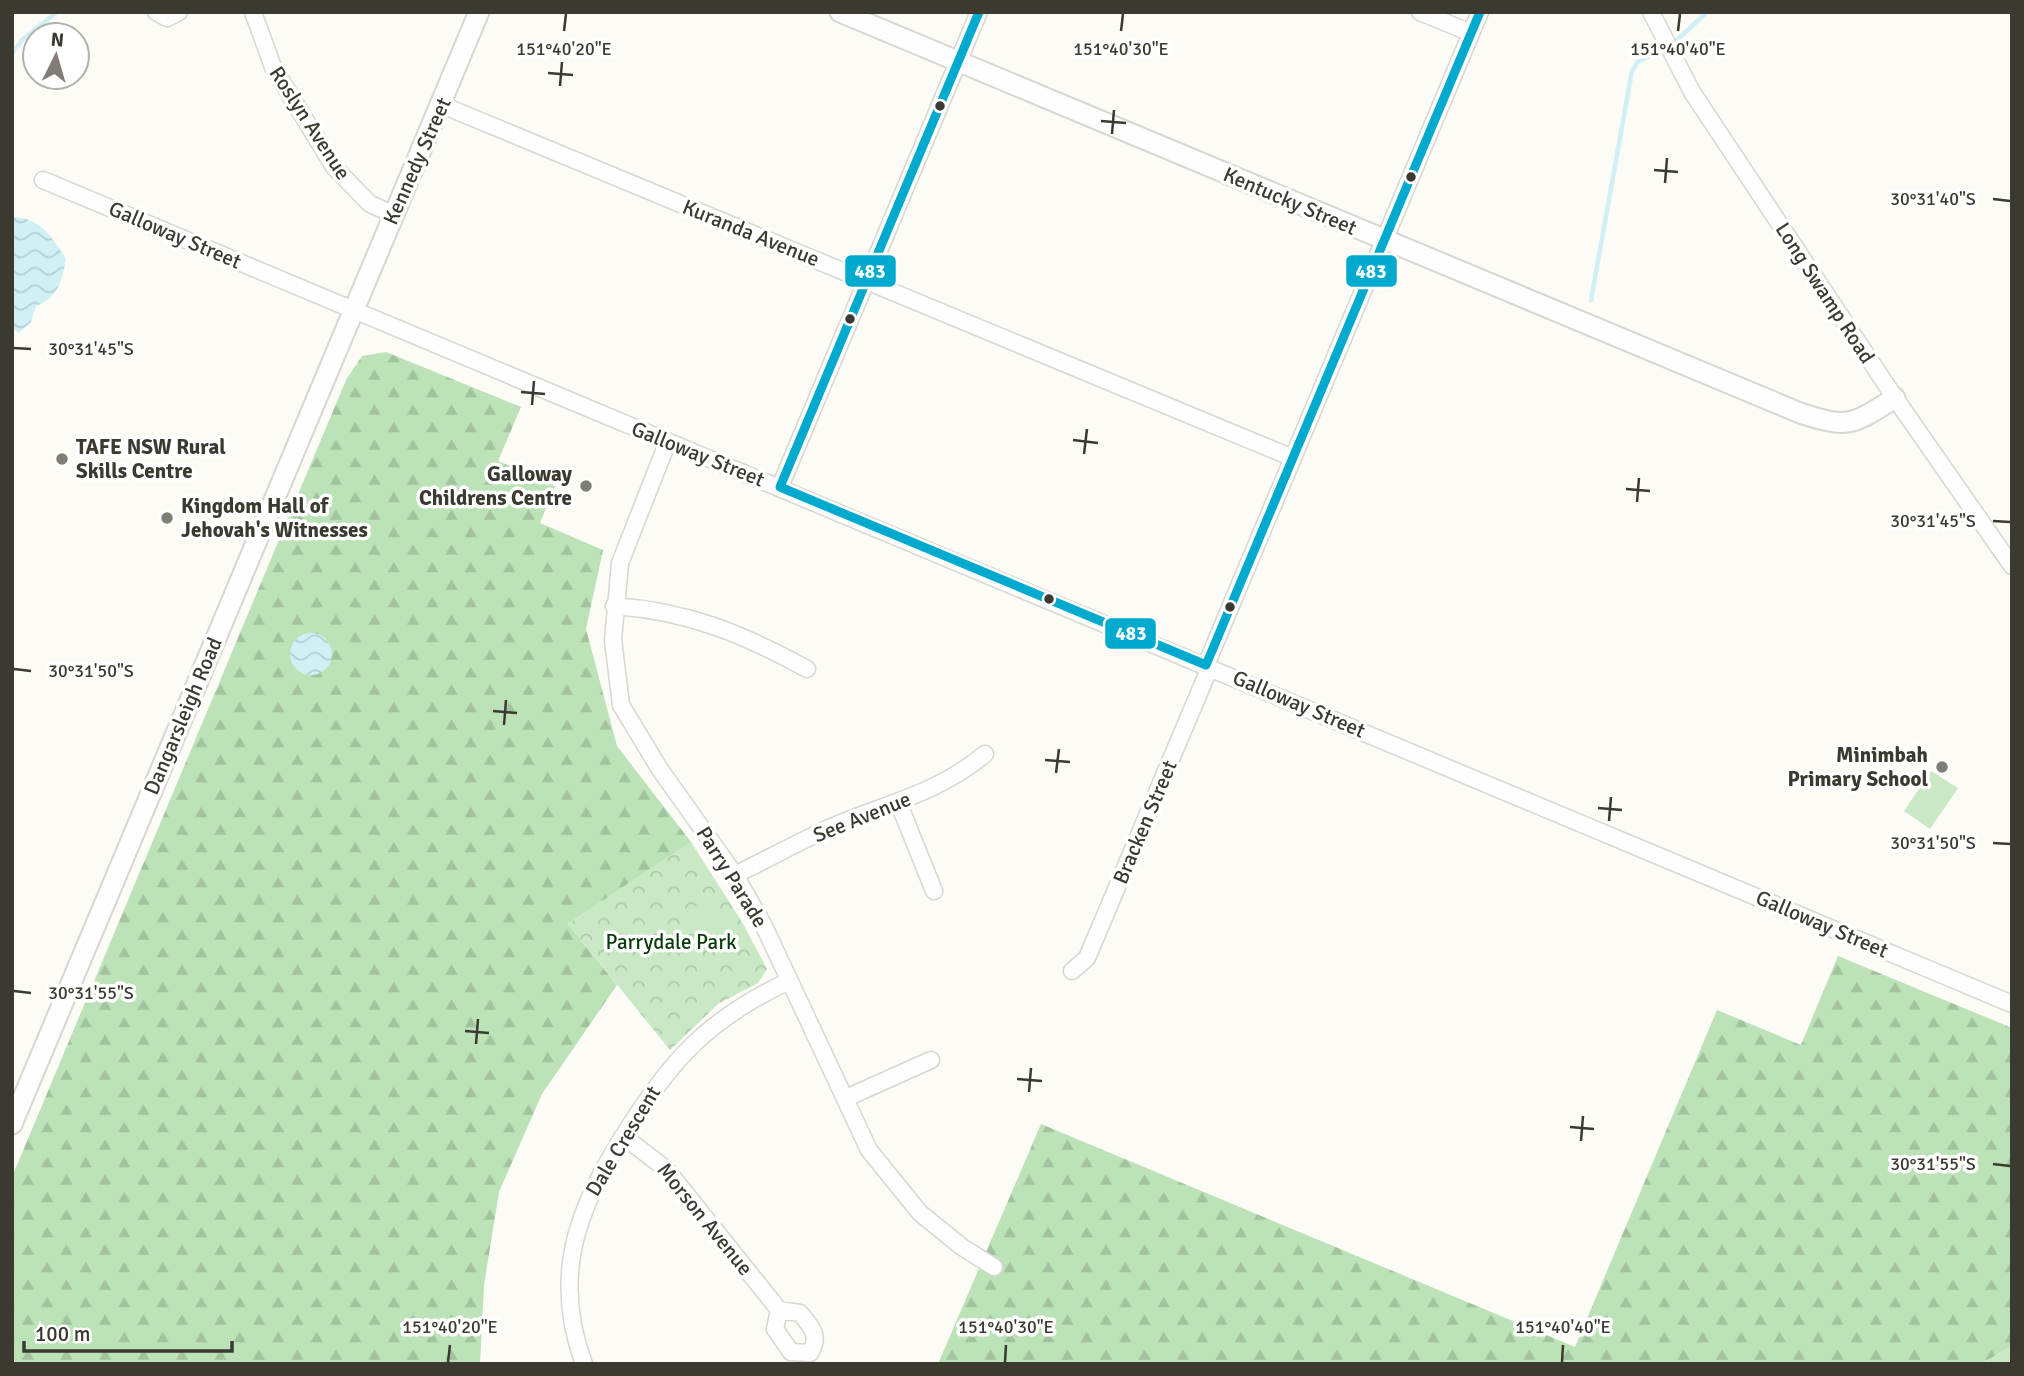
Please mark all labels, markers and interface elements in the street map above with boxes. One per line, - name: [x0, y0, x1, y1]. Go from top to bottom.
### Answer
- north arrow: [21, 21, 91, 91]
- text: N: [50, 28, 65, 53]
- text: 151°40'20"E: [516, 38, 612, 60]
- text: 151°40'30"E: [1073, 38, 1169, 60]
- text: 151°40'40"E: [1630, 38, 1726, 60]
- street label: Roslyn Avenue: [264, 61, 356, 185]
- street label: Kennedy Street: [377, 93, 457, 229]
- unlabelled marker: [933, 99, 947, 113]
- street label: Kentucky Street: [1219, 161, 1361, 241]
- unlabelled marker: [1404, 170, 1418, 184]
- text: 30°31'40"S: [1890, 188, 1976, 210]
- street label: Kuranda Avenue: [679, 194, 823, 272]
- street label: Galloway Street: [105, 195, 245, 275]
- street label: Long Swamp Road: [1770, 218, 1880, 368]
- line badge: 483: [844, 254, 897, 288]
- line badge: 483: [1345, 254, 1398, 288]
- text: 483: [855, 260, 885, 284]
- text: 483: [1356, 260, 1386, 284]
- unlabelled marker: [843, 312, 857, 326]
- text: 30°31'45"S: [48, 338, 134, 360]
- street label: Galloway Street: [628, 415, 768, 493]
- place label: TAFE NSW Rural Skills Centre: [76, 434, 226, 484]
- marker: TAFE NSW Rural Skills Centre: [54, 451, 70, 467]
- place label: Galloway Childrens Centre: [419, 461, 573, 511]
- marker: Galloway Childrens Centre: [578, 478, 594, 494]
- place label: Kingdom Hall of Jehovah's Witnesses: [181, 493, 368, 543]
- marker: Kingdom Hall of Jehovah's Witnesses: [159, 510, 175, 526]
- text: 30°31'45"S: [1890, 510, 1976, 532]
- unlabelled marker: [1042, 592, 1056, 606]
- unlabelled marker: [1223, 600, 1237, 614]
- line badge: 483: [1104, 617, 1157, 650]
- text: 483: [1116, 622, 1146, 646]
- street label: Dangarsleigh Road: [138, 633, 228, 799]
- text: 30°31'50"S: [48, 660, 134, 682]
- street label: Galloway Street: [1229, 664, 1369, 744]
- place label: Minimbah Primary School: [1787, 742, 1928, 792]
- street label: Bracken Street: [1107, 756, 1183, 888]
- marker: Minimbah Primary School: [1934, 759, 1950, 775]
- street label: See Avenue: [809, 786, 915, 848]
- street label: Parry Parade: [691, 822, 773, 932]
- text: 30°31'50"S: [1890, 832, 1976, 854]
- street label: Galloway Street: [1752, 884, 1892, 964]
- park label: Parrydale Park: [606, 929, 737, 955]
- text: 30°31'55"S: [48, 982, 134, 1004]
- street label: Dale Crescent: [580, 1081, 666, 1201]
- text: 30°31'55"S: [1890, 1153, 1976, 1175]
- street label: Morson Avenue: [652, 1157, 758, 1281]
- scale bar: [24, 1310, 233, 1354]
- text: 151°40'20"E: [402, 1316, 498, 1338]
- text: 151°40'30"E: [958, 1316, 1054, 1338]
- text: 151°40'40"E: [1515, 1316, 1611, 1338]
- text: 100 m: [35, 1321, 90, 1347]

